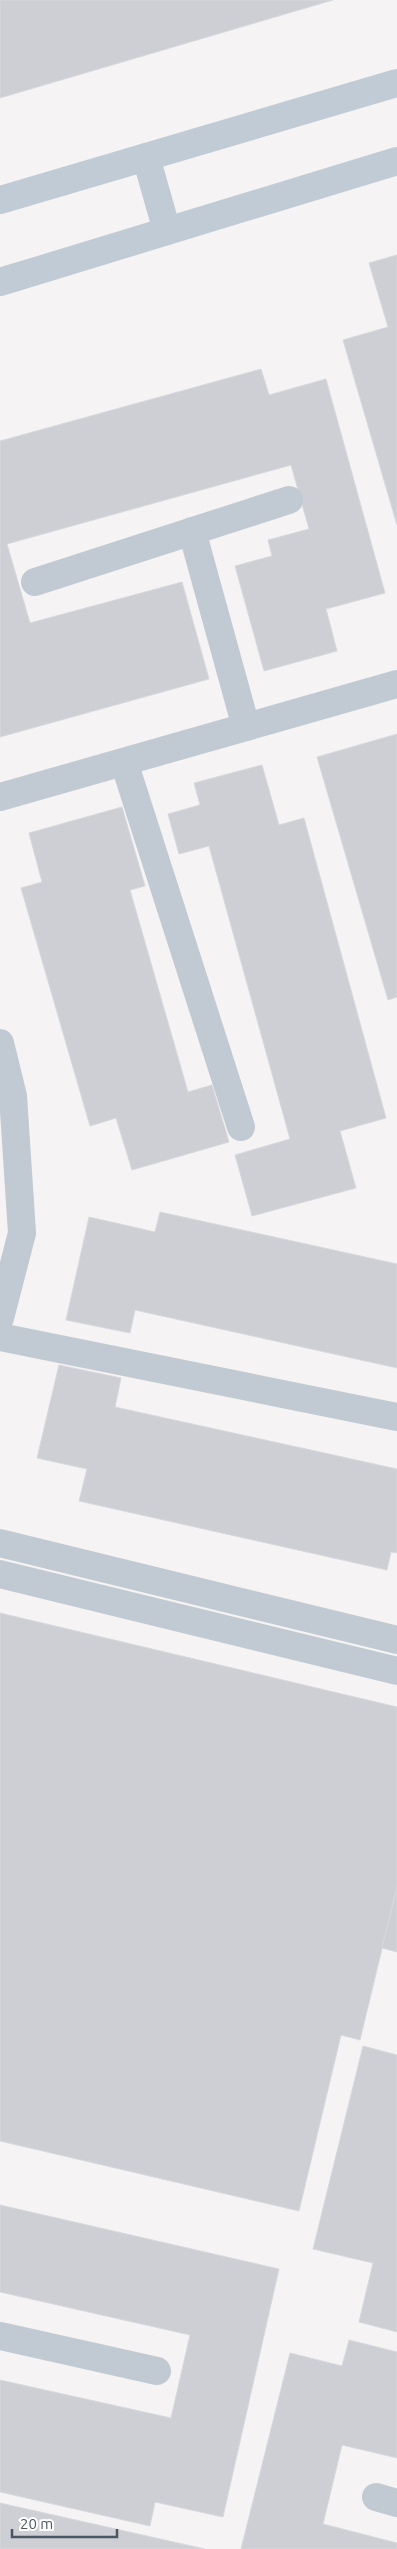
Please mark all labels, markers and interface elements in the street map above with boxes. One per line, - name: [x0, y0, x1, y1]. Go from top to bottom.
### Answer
- scale bar: [12, 2506, 118, 2538]
- text: 20 m: [20, 2515, 53, 2532]

